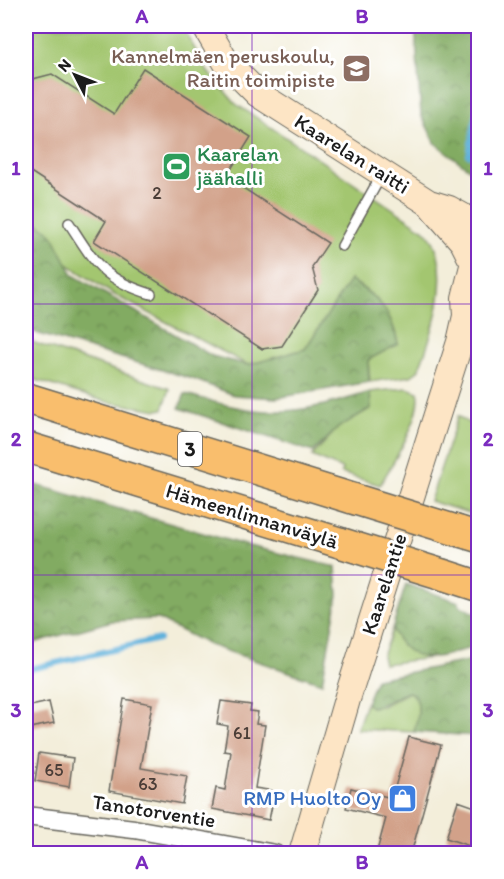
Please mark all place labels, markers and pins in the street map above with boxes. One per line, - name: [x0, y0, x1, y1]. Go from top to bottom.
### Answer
- place label: Kannelmäen peruskoulu, Raitin toimipiste: [111, 43, 335, 92]
- school or university icon: Kannelmäen peruskoulu, Raitin toimipiste: [340, 52, 372, 84]
- place label: Kaarelan jäähalli: [196, 141, 279, 190]
- sports icon: Kaarelan jäähalli: [160, 150, 192, 182]
- shop icon: RMP Huolto Oy: [386, 782, 418, 814]
- place label: RMP Huolto Oy: [243, 785, 381, 810]

